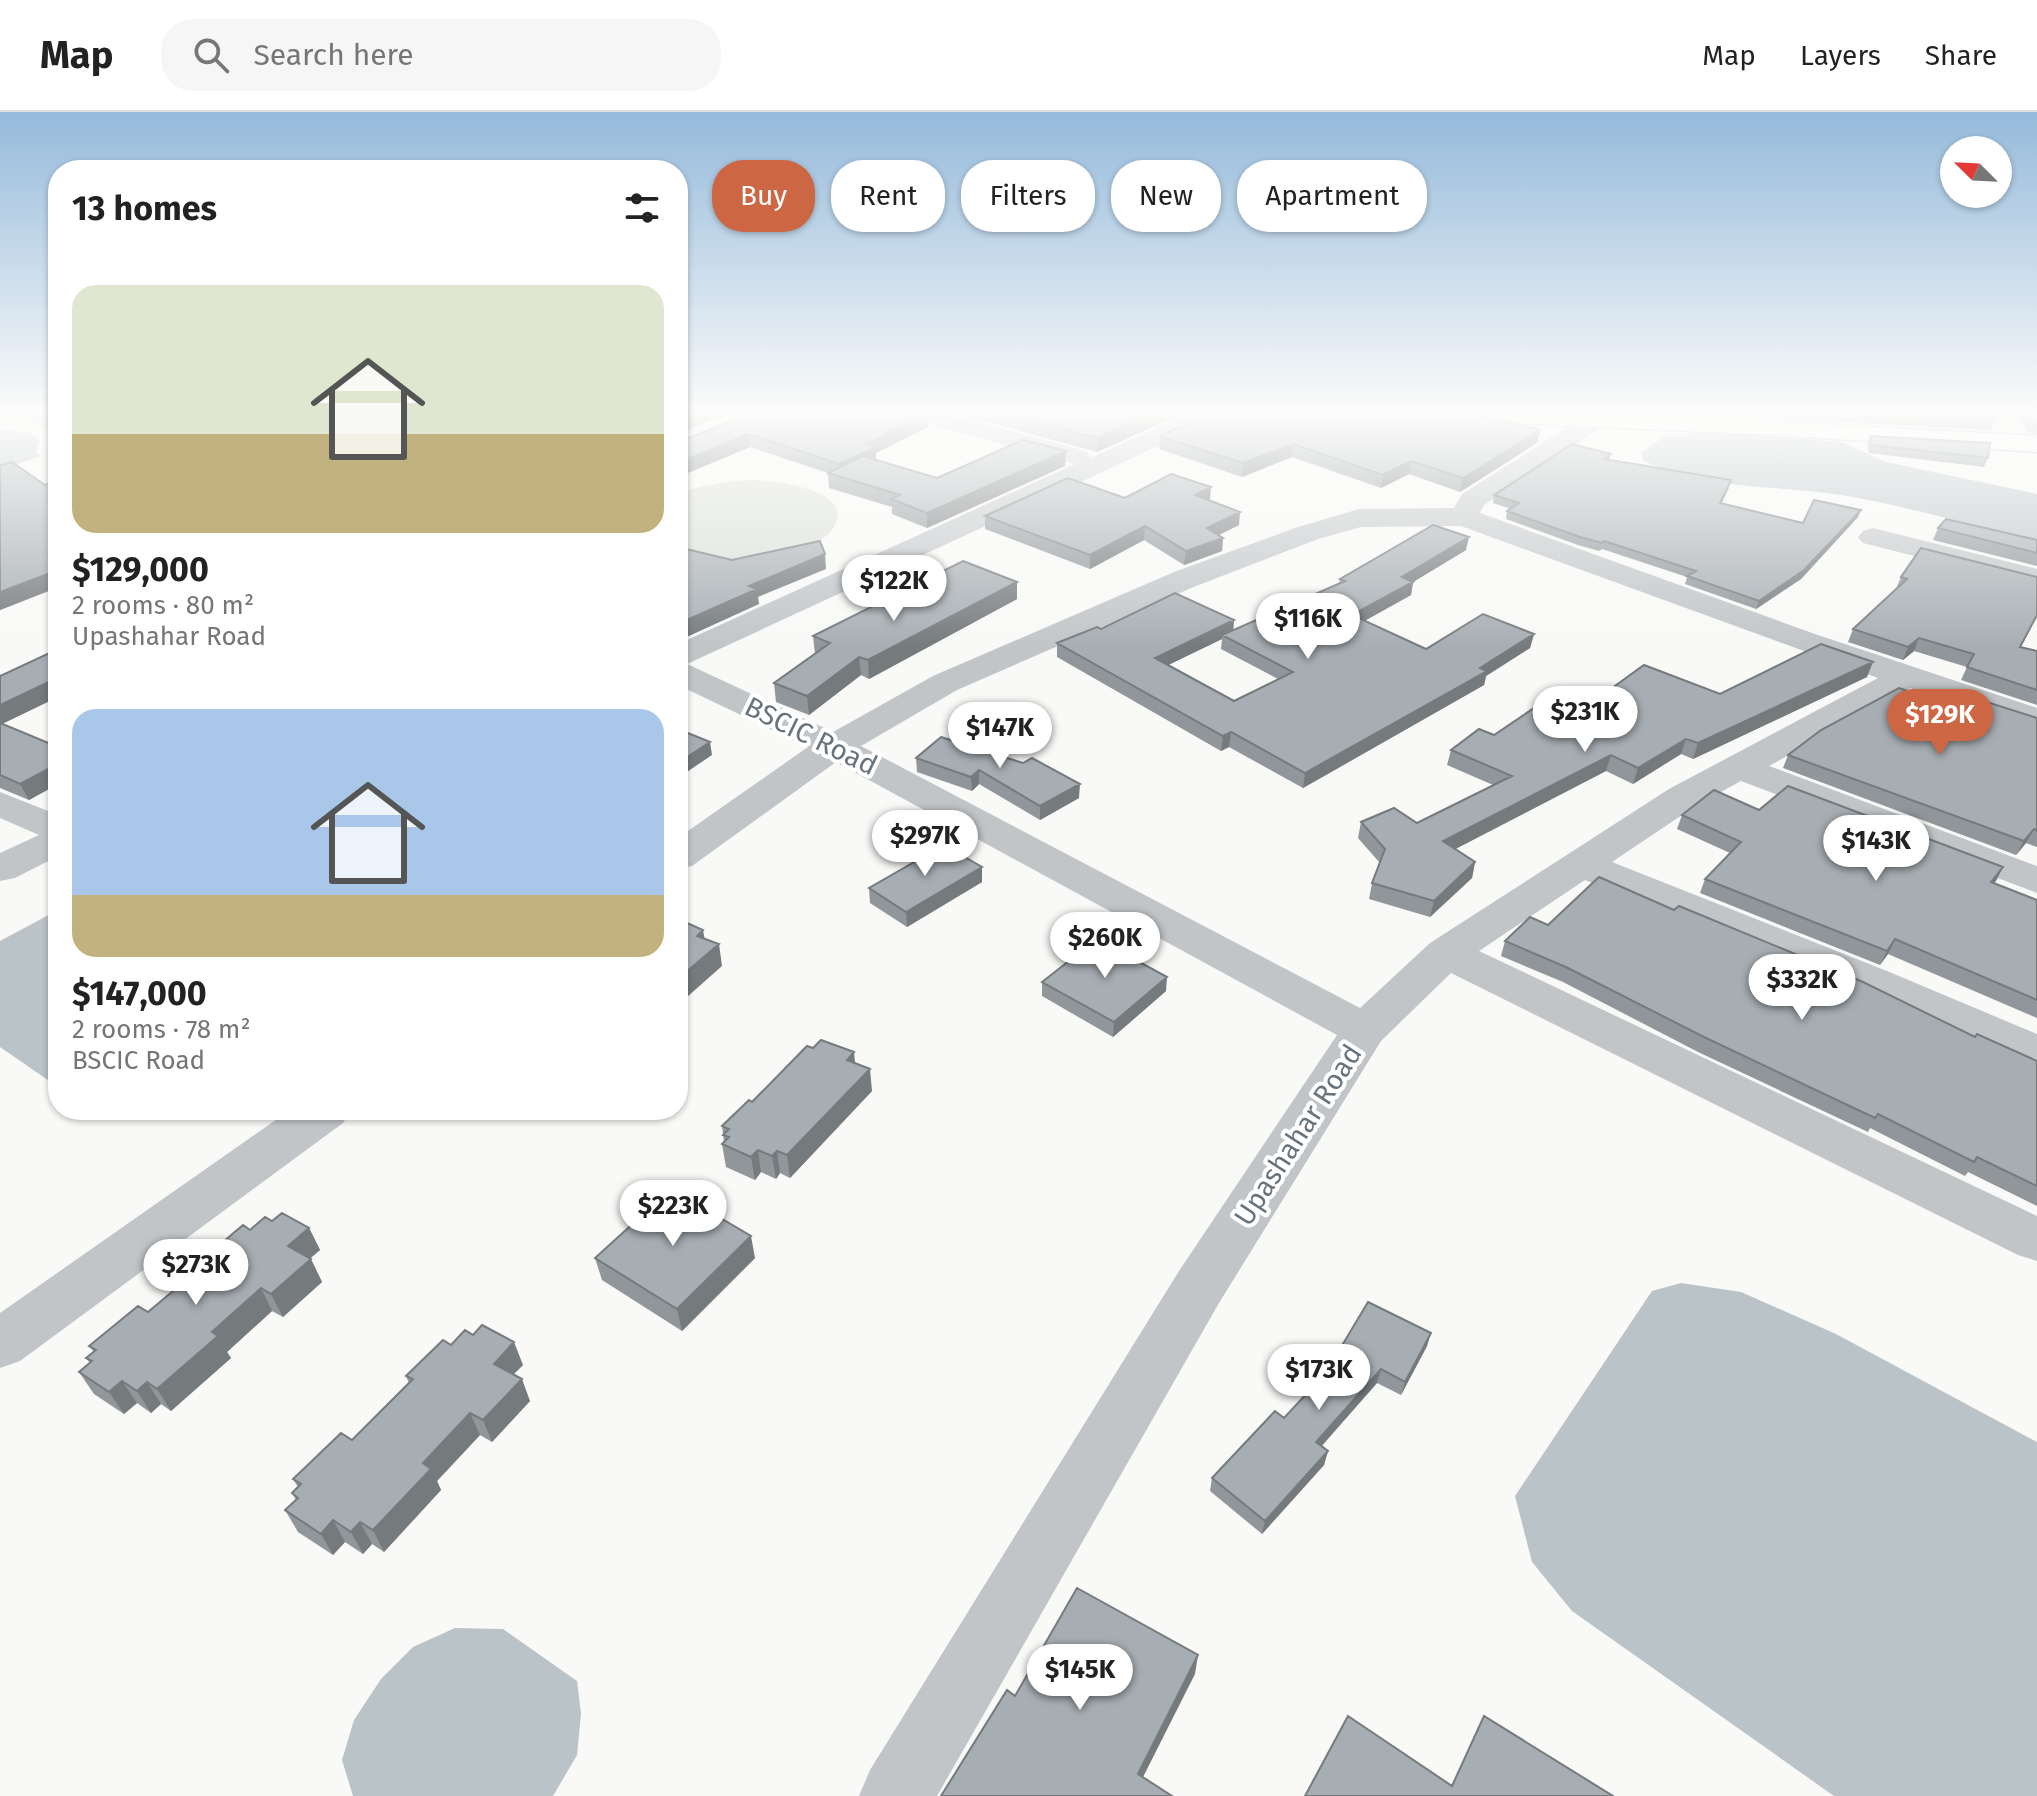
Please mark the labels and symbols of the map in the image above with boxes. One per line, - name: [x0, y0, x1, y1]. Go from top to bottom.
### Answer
- north arrow: [1940, 136, 2012, 208]
- pin: $122K: [838, 555, 950, 623]
- pin: $116K: [1252, 593, 1364, 661]
- pin: $231K: [1529, 686, 1641, 754]
- pin: $129K: [1884, 689, 1996, 757]
- street label: BSCIC Road: [739, 690, 883, 782]
- pin: $147K: [944, 702, 1056, 770]
- pin: $297K: [869, 810, 981, 878]
- pin: $143K: [1820, 815, 1932, 883]
- pin: $260K: [1049, 912, 1161, 980]
- pin: $332K: [1746, 954, 1858, 1022]
- street label: Upashahar Road: [1227, 1038, 1369, 1232]
- pin: $223K: [617, 1180, 729, 1248]
- pin: $273K: [140, 1239, 252, 1307]
- pin: $173K: [1263, 1344, 1375, 1412]
- pin: $145K: [1024, 1644, 1136, 1712]

